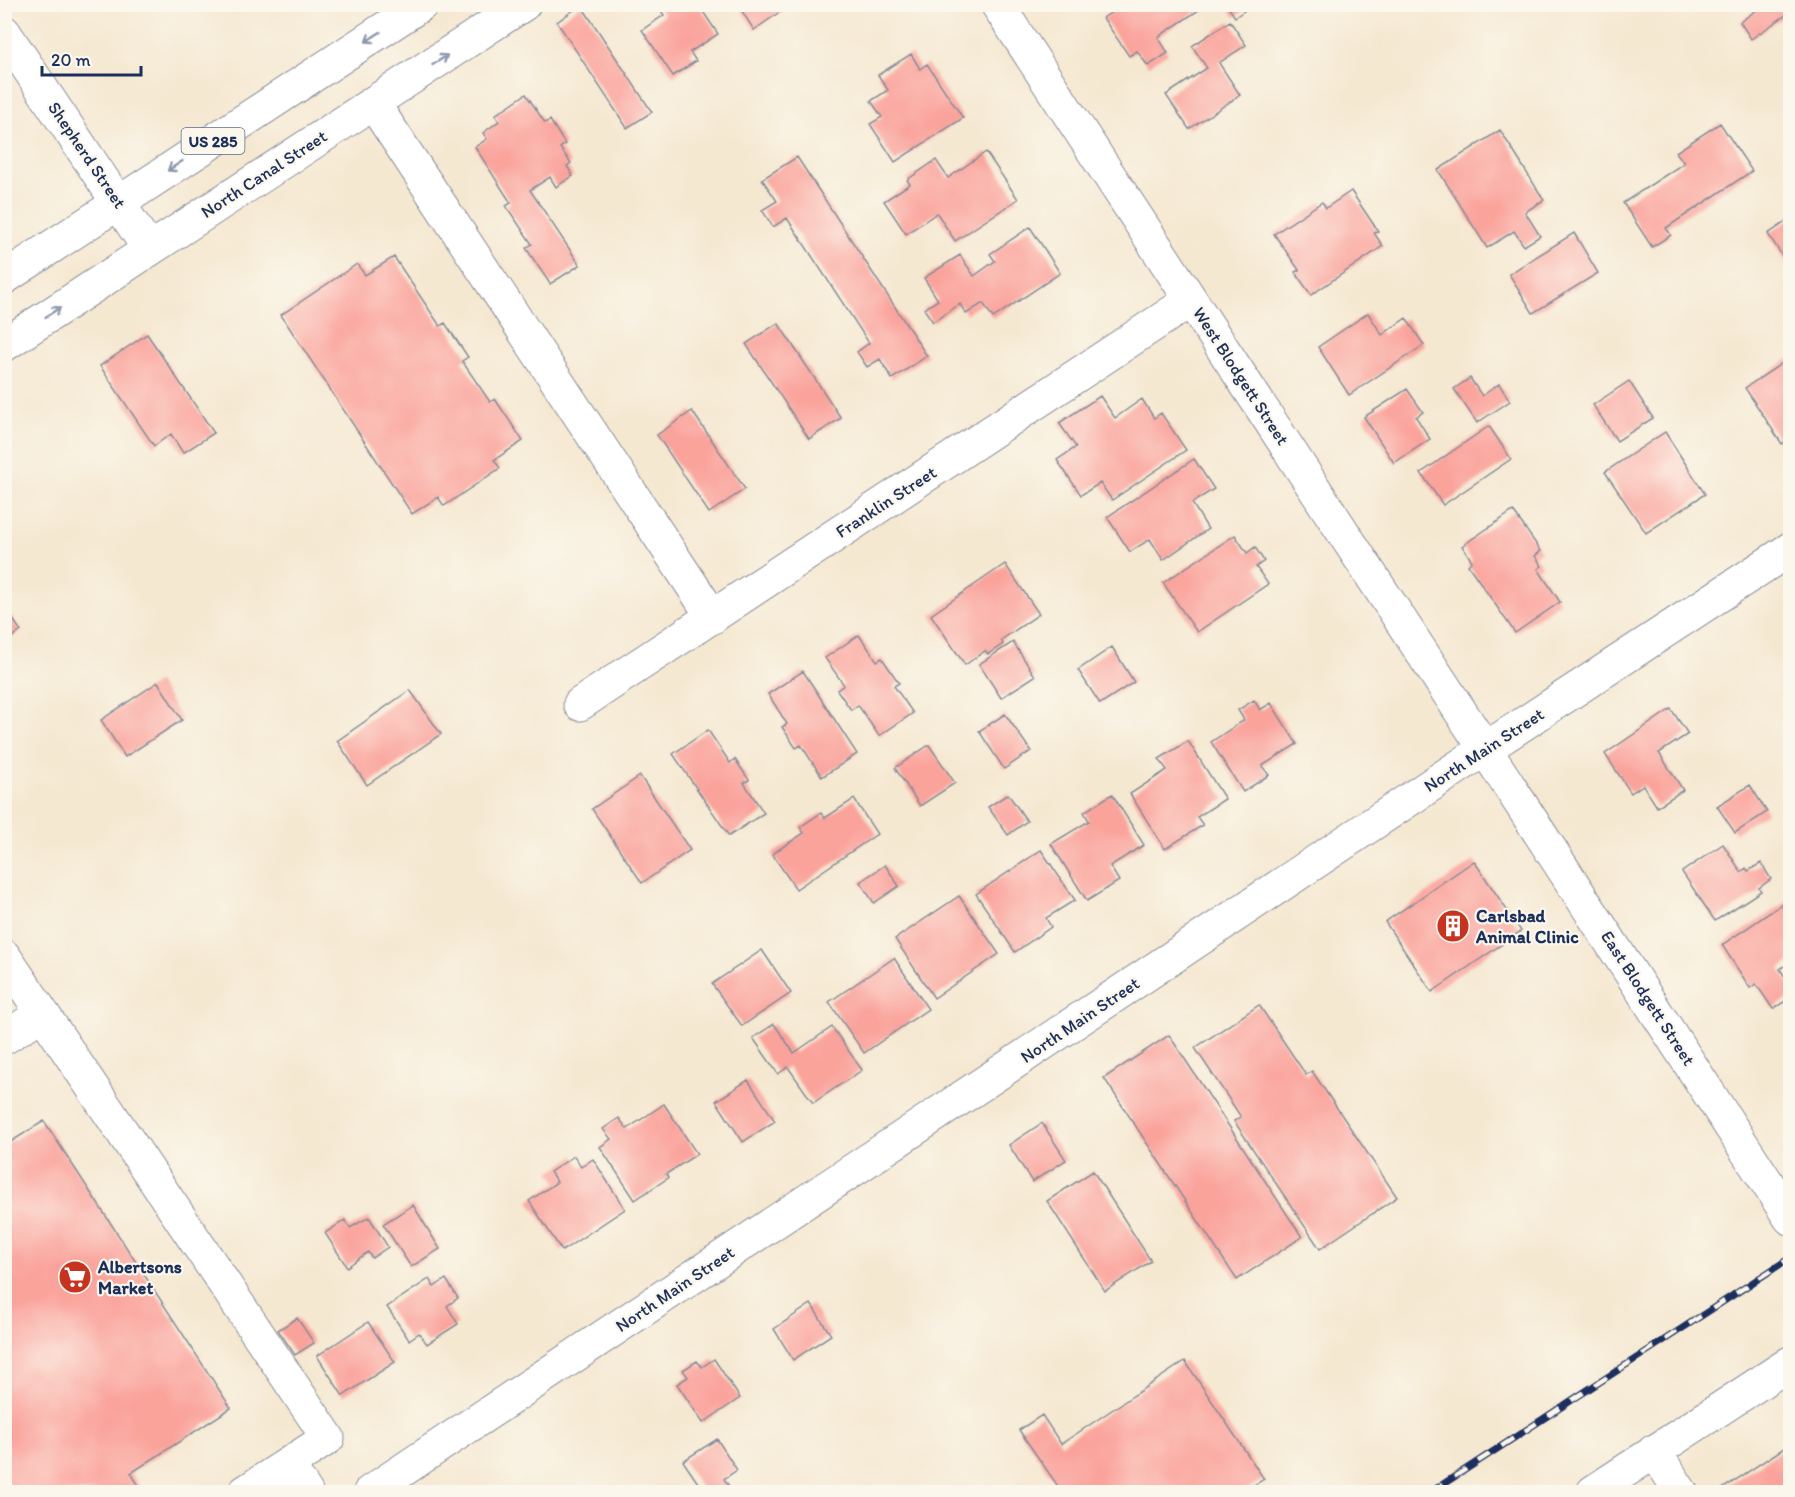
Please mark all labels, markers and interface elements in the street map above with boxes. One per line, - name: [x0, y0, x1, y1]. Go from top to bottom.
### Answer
- one-way arrow: [365, 31, 382, 43]
- scale bar: [42, 39, 141, 77]
- text: 20 m: [51, 49, 91, 71]
- one-way arrow: [431, 53, 448, 65]
- street label: Shepherd Street: [43, 97, 131, 213]
- street label: North Canal Street: [197, 125, 331, 223]
- road number: US 285: [182, 128, 244, 154]
- one-way arrow: [167, 160, 184, 172]
- street label: West Blodgett Street: [1188, 303, 1294, 449]
- one-way arrow: [45, 306, 62, 319]
- street label: Franklin Street: [831, 461, 941, 543]
- street label: North Main Street: [1420, 703, 1548, 797]
- place label: Carlsbad Animal Clinic: [1475, 905, 1579, 948]
- building icon: Carlsbad Animal Clinic: [1435, 908, 1471, 944]
- street label: East Blodgett Street: [1596, 926, 1700, 1070]
- street label: North Main Street: [1016, 972, 1144, 1068]
- street label: North Main Street: [611, 1241, 739, 1337]
- place label: Albertsons Market: [97, 1256, 182, 1299]
- supermarket icon: Albertsons Market: [57, 1259, 93, 1295]

